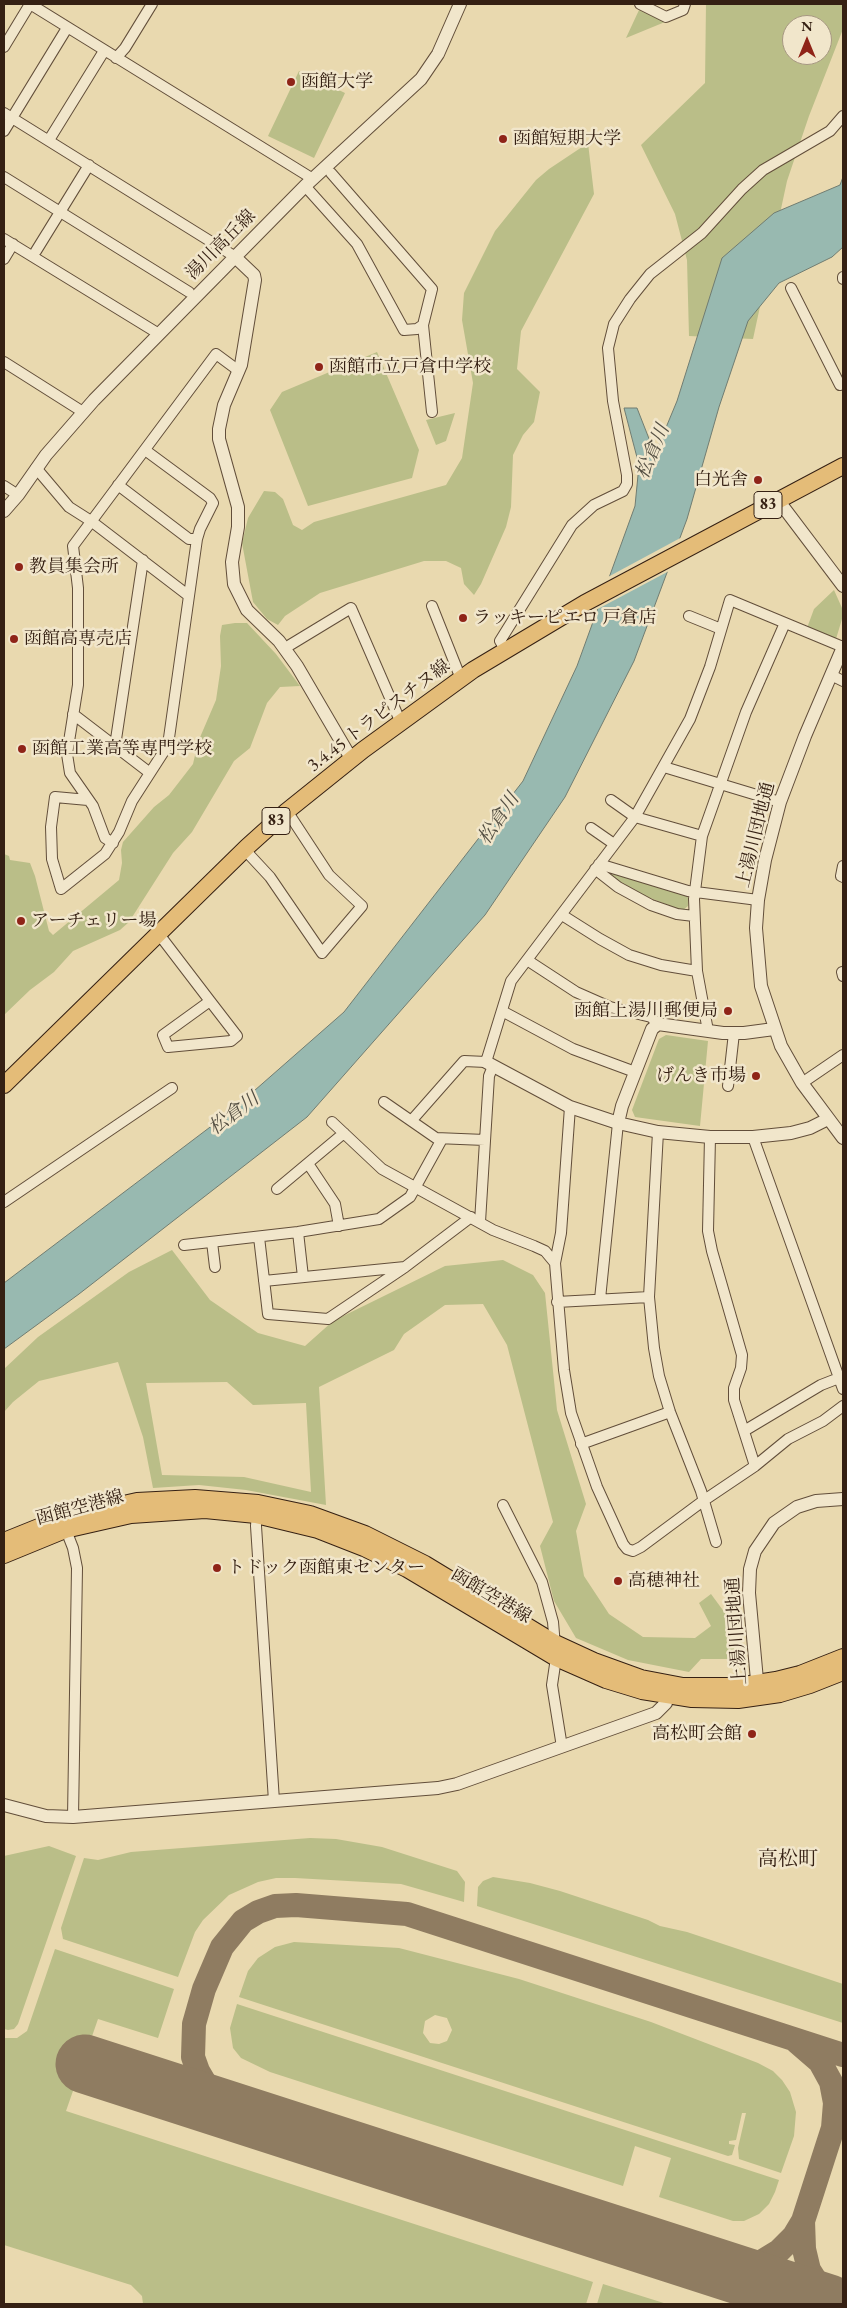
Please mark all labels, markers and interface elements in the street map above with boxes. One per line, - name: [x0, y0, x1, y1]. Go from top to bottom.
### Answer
- north arrow: [782, 15, 832, 65]
- text: N: [801, 17, 813, 35]
- place label: 函館大学: [301, 71, 373, 93]
- marker: 函館大学: [285, 76, 297, 88]
- place label: 函館短期大学: [513, 128, 621, 150]
- marker: 函館短期大学: [497, 133, 509, 145]
- street label: 湯川高丘線: [182, 206, 260, 284]
- place label: 函館市立戸倉中学校: [329, 356, 491, 378]
- marker: 函館市立戸倉中学校: [313, 361, 325, 373]
- water label: 松倉川: [631, 421, 675, 483]
- place label: 白光舎: [694, 469, 748, 491]
- marker: 白光舎: [752, 474, 764, 486]
- road number: 83: [754, 492, 782, 518]
- place label: 教員集会所: [29, 556, 119, 578]
- marker: 教員集会所: [13, 561, 25, 573]
- place label: ラッキーピエロ 戸倉店: [473, 607, 657, 629]
- marker: ラッキーピエロ 戸倉店: [457, 612, 469, 624]
- place label: 函館高専売店: [24, 628, 132, 650]
- marker: 函館高専売店: [8, 633, 20, 645]
- street label: 3.4.45 トラピスチヌ線: [304, 655, 454, 777]
- place label: 函館工業高等専門学校: [32, 738, 212, 760]
- marker: 函館工業高等専門学校: [16, 743, 28, 755]
- street label: 上湯川団地通: [732, 780, 780, 890]
- water label: 松倉川: [474, 789, 524, 849]
- road number: 83: [262, 808, 290, 834]
- place label: アーチェリー場: [31, 910, 156, 932]
- marker: アーチェリー場: [15, 915, 27, 927]
- place label: 函館上湯川郵便局: [574, 1000, 718, 1022]
- marker: 函館上湯川郵便局: [722, 1005, 734, 1017]
- place label: げんき市場: [656, 1065, 746, 1087]
- marker: げんき市場: [750, 1070, 762, 1082]
- water label: 松倉川: [204, 1088, 264, 1140]
- street label: 函館空港線: [34, 1486, 126, 1530]
- place label: トドック函館東センター: [227, 1557, 425, 1579]
- marker: トドック函館東センター: [211, 1562, 223, 1574]
- street label: 函館空港線: [447, 1564, 535, 1628]
- place label: 高穂神社: [628, 1570, 700, 1592]
- marker: 高穂神社: [612, 1575, 624, 1587]
- street label: 上湯川団地通: [722, 1576, 752, 1686]
- place label: 高松町会館: [652, 1723, 742, 1745]
- marker: 高松町会館: [746, 1728, 758, 1740]
- district label: 高松町: [758, 1848, 818, 1872]

